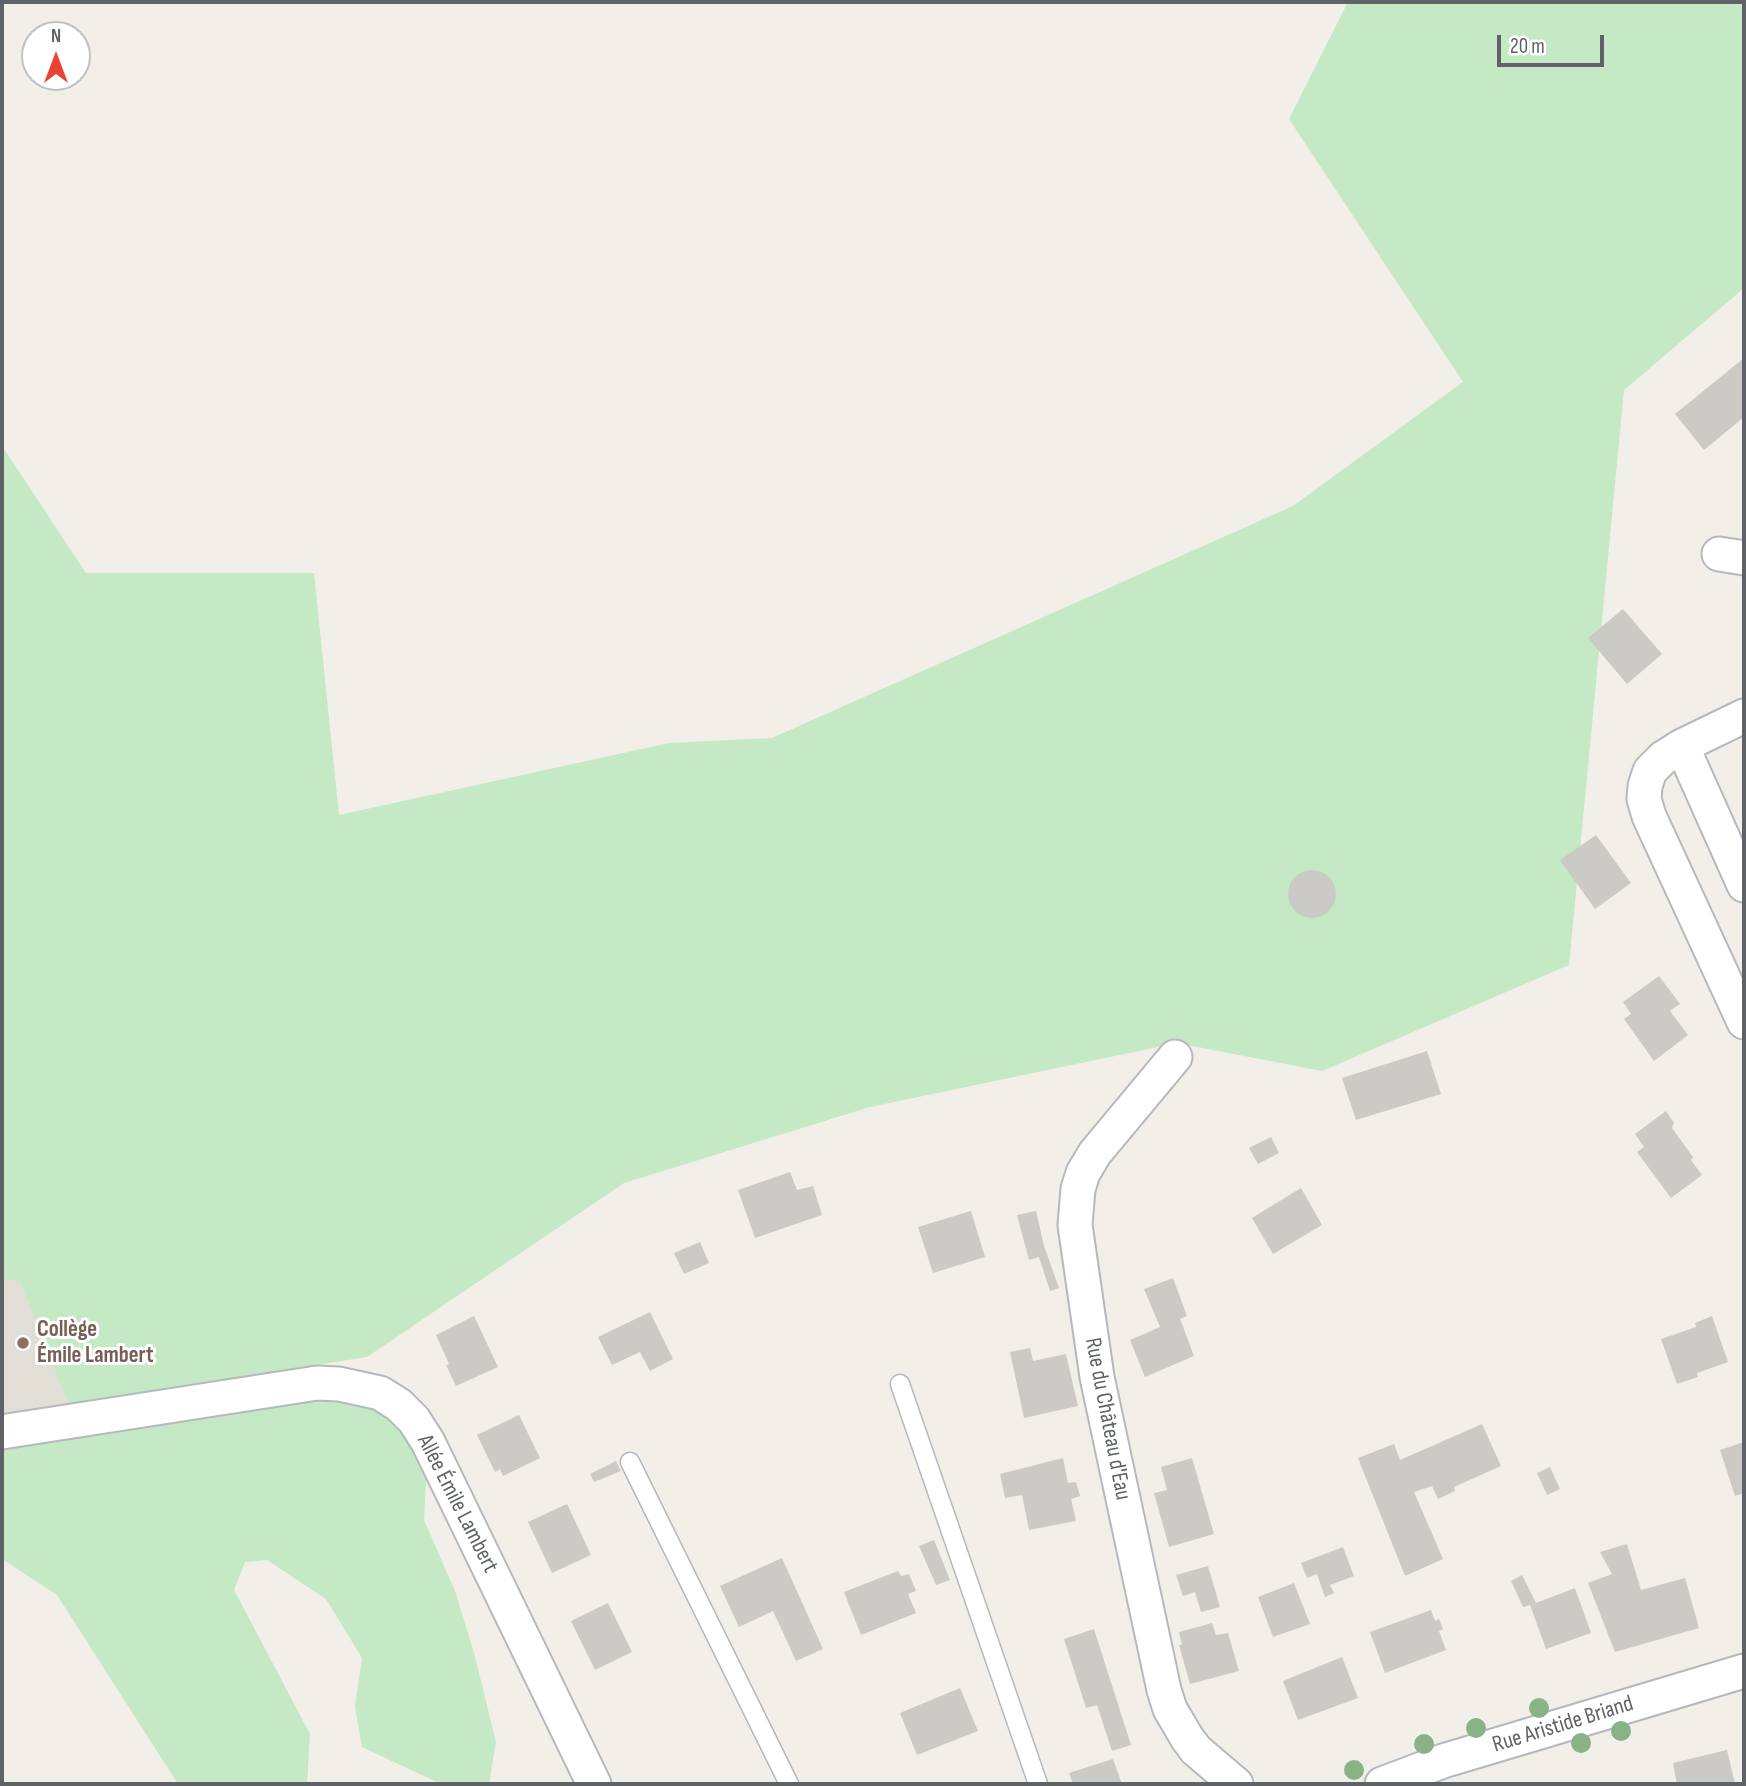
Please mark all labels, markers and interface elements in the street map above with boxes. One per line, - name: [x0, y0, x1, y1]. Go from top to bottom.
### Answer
- north arrow: [21, 21, 91, 91]
- scale bar: [1501, 21, 1608, 65]
- text: N: [51, 25, 61, 48]
- text: 20 m: [1510, 34, 1545, 59]
- place label: Collège Émile Lambert: [37, 1316, 154, 1370]
- marker: Collège Émile Lambert: [15, 1335, 31, 1351]
- street label: Rue du Château d'Eau: [1078, 1335, 1136, 1503]
- street label: Allée Émile Lambert: [410, 1430, 504, 1578]
- street label: Rue Aristide Briand: [1489, 1690, 1637, 1760]

